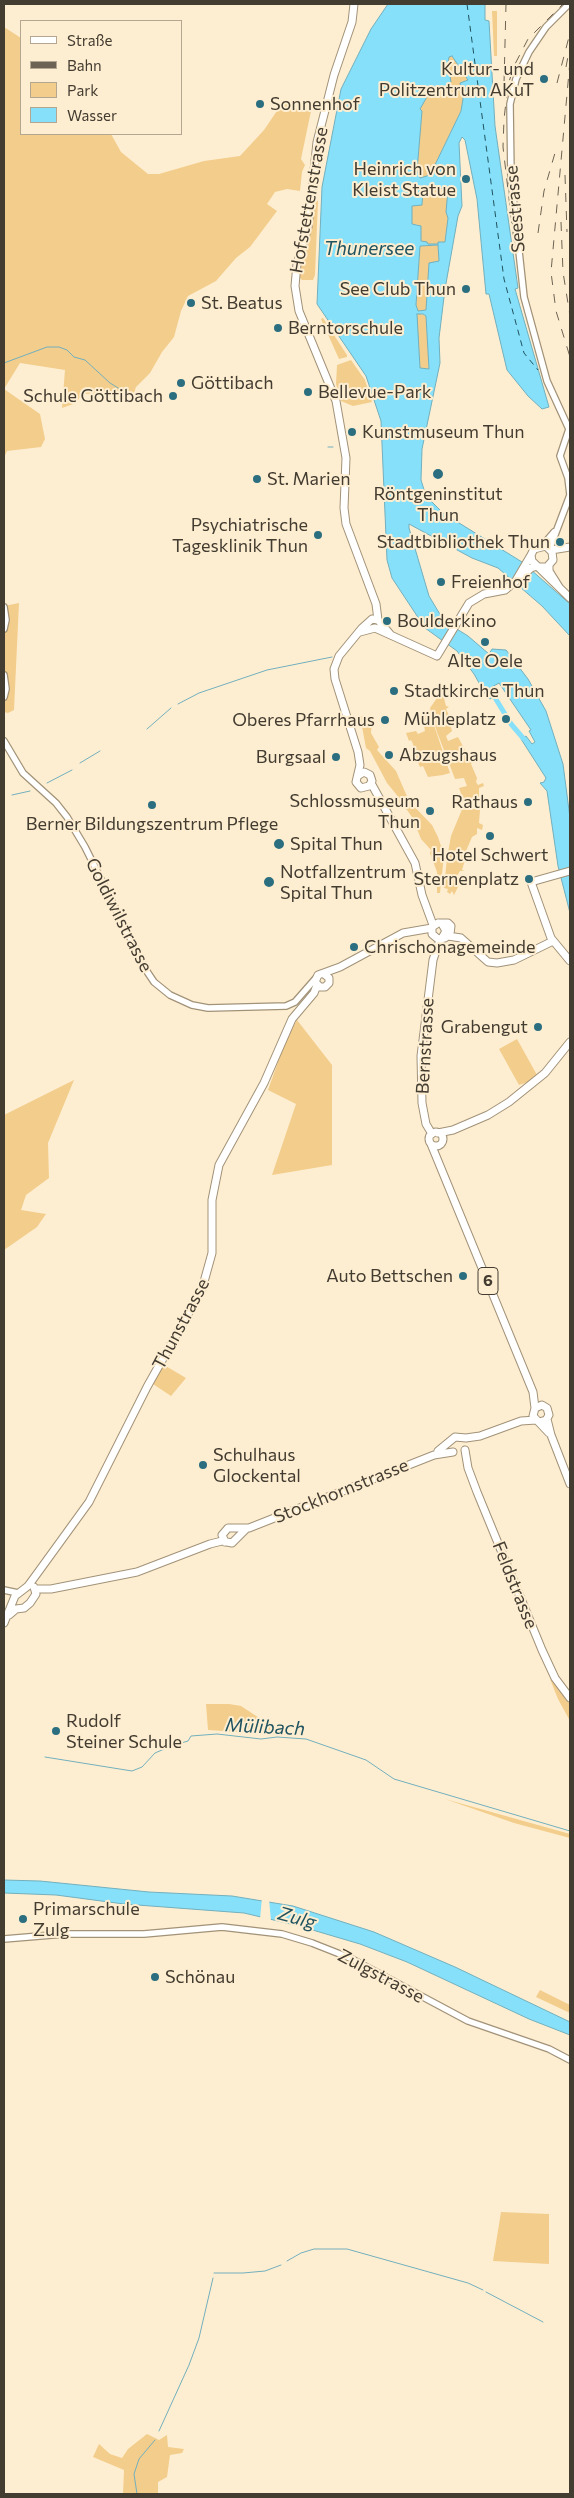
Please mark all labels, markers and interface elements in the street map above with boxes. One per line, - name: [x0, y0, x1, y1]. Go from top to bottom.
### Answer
- legend: [20, 20, 182, 135]
- text: Straße: [67, 31, 113, 49]
- text: Bahn: [67, 56, 102, 74]
- place label: Kultur- und Politzentrum AKuT: [379, 58, 534, 100]
- marker: Kultur- und Politzentrum AKuT: [538, 73, 550, 85]
- text: Park: [67, 81, 98, 99]
- place label: Sonnenhof: [270, 93, 360, 115]
- marker: Sonnenhof: [254, 98, 266, 110]
- text: Wasser: [67, 106, 117, 124]
- street label: Hofstettenstrasse: [286, 125, 332, 275]
- place label: Heinrich von Kleist Statue: [352, 158, 456, 200]
- street label: Seestrasse: [500, 165, 530, 253]
- marker: Heinrich von Kleist Statue: [460, 173, 472, 185]
- water label: Thunersee: [324, 238, 414, 260]
- place label: See Club Thun: [340, 278, 456, 300]
- marker: See Club Thun: [460, 283, 472, 295]
- place label: St. Beatus: [201, 292, 283, 314]
- marker: St. Beatus: [185, 297, 197, 309]
- place label: Berntorschule: [288, 317, 403, 339]
- marker: Berntorschule: [272, 322, 284, 334]
- place label: Göttibach: [191, 372, 273, 394]
- marker: Göttibach: [175, 377, 187, 389]
- place label: Bellevue-Park: [318, 381, 432, 403]
- place label: Schule Göttibach: [23, 385, 163, 407]
- marker: Bellevue-Park: [302, 386, 314, 398]
- marker: Schule Göttibach: [167, 390, 179, 402]
- place label: Kunstmuseum Thun: [362, 421, 525, 443]
- marker: Kunstmuseum Thun: [346, 426, 358, 438]
- marker: Röntgeninstitut Thun: [431, 467, 445, 481]
- place label: St. Marien: [267, 468, 351, 490]
- marker: St. Marien: [251, 473, 263, 485]
- place label: Röntgeninstitut Thun: [373, 483, 503, 526]
- place label: Psychiatrische Tagesklinik Thun: [172, 514, 308, 556]
- marker: Psychiatrische Tagesklinik Thun: [312, 529, 324, 541]
- place label: Stadtbibliothek Thun: [377, 531, 550, 553]
- marker: Stadtbibliothek Thun: [554, 536, 566, 548]
- place label: Freienhof: [451, 571, 530, 593]
- marker: Freienhof: [435, 576, 447, 588]
- place label: Boulderkino: [397, 610, 497, 632]
- marker: Boulderkino: [381, 615, 393, 627]
- marker: Alte Oele: [479, 636, 491, 648]
- place label: Alte Oele: [447, 650, 523, 672]
- place label: Stadtkirche Thun: [404, 680, 545, 702]
- marker: Stadtkirche Thun: [388, 685, 400, 697]
- place label: Mühleplatz: [403, 708, 496, 730]
- place label: Oberes Pfarrhaus: [232, 709, 375, 731]
- marker: Mühleplatz: [500, 713, 512, 725]
- marker: Oberes Pfarrhaus: [379, 714, 391, 726]
- place label: Abzugshaus: [399, 744, 497, 766]
- place label: Burgsaal: [256, 746, 326, 768]
- marker: Abzugshaus: [383, 749, 395, 761]
- marker: Burgsaal: [330, 751, 342, 763]
- place label: Schlossmuseum Thun: [290, 790, 420, 832]
- place label: Rathaus: [451, 791, 518, 813]
- marker: Rathaus: [522, 796, 534, 808]
- marker: Berner Bildungszentrum Pflege: [146, 799, 158, 811]
- marker: Schlossmuseum Thun: [424, 805, 436, 817]
- place label: Berner Bildungszentrum Pflege: [26, 813, 278, 835]
- marker: Hotel Schwert: [484, 830, 496, 842]
- place label: Spital Thun: [290, 833, 383, 855]
- marker: Spital Thun: [272, 837, 286, 851]
- place label: Hotel Schwert: [432, 844, 548, 866]
- street label: Goldiwilstrasse: [81, 854, 157, 976]
- place label: Notfallzentrum Spital Thun: [280, 861, 406, 904]
- place label: Sternenplatz: [414, 868, 519, 890]
- marker: Sternenplatz: [523, 873, 535, 885]
- marker: Notfallzentrum Spital Thun: [262, 875, 276, 889]
- place label: Chrischonagemeinde: [364, 936, 535, 958]
- marker: Chrischonagemeinde: [348, 941, 360, 953]
- street label: Bernstrasse: [412, 997, 438, 1095]
- place label: Grabengut: [441, 1016, 528, 1038]
- marker: Grabengut: [532, 1021, 544, 1033]
- place label: Auto Bettschen: [326, 1265, 453, 1287]
- road number: 6: [478, 1268, 498, 1294]
- marker: Auto Bettschen: [457, 1270, 469, 1282]
- street label: Thunstrasse: [148, 1275, 214, 1373]
- place label: Schulhaus Glockental: [213, 1444, 301, 1486]
- street label: Stockhornstrasse: [270, 1454, 412, 1528]
- marker: Schulhaus Glockental: [197, 1459, 209, 1471]
- street label: Feldstrasse: [488, 1538, 542, 1632]
- place label: Rudolf Steiner Schule: [66, 1710, 182, 1752]
- water label: Mülibach: [224, 1714, 306, 1740]
- marker: Rudolf Steiner Schule: [50, 1725, 62, 1737]
- place label: Primarschule Zulg: [33, 1898, 140, 1940]
- water label: Zulg: [275, 1902, 319, 1934]
- marker: Primarschule Zulg: [17, 1913, 29, 1925]
- street label: Zulgstrasse: [334, 1944, 428, 2008]
- place label: Schönau: [165, 1966, 235, 1988]
- marker: Schönau: [149, 1971, 161, 1983]

